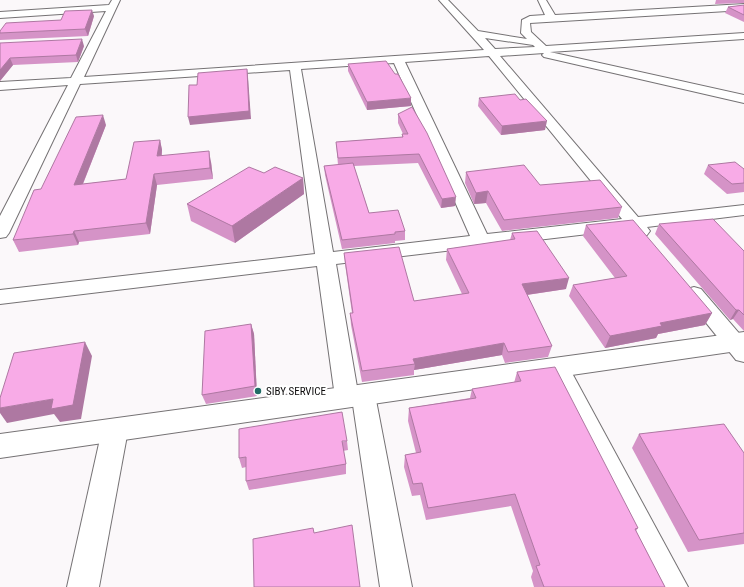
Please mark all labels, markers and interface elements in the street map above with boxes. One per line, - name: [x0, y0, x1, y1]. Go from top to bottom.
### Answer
- place label: SIBY SERVICE: [266, 385, 327, 398]
- marker: SIBY SERVICE: [253, 386, 263, 396]

